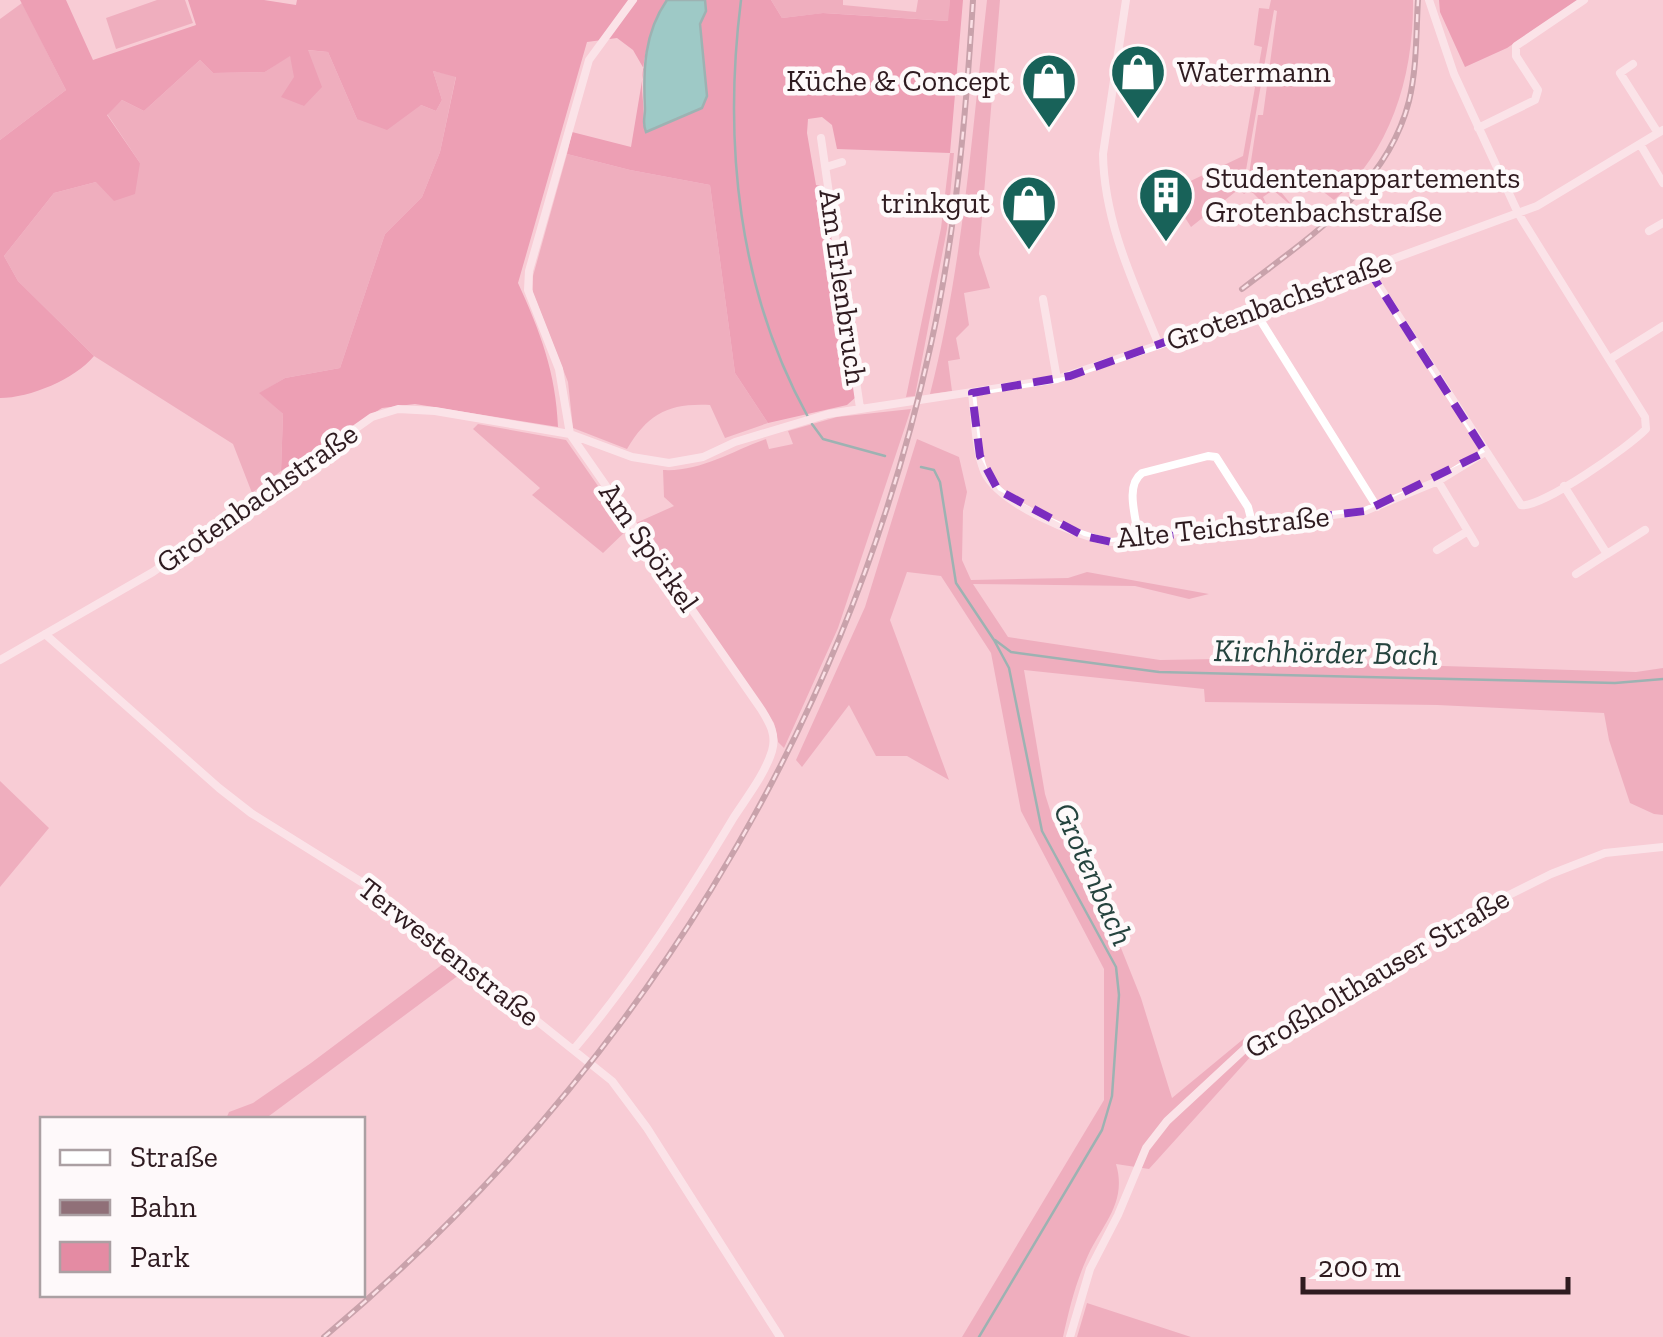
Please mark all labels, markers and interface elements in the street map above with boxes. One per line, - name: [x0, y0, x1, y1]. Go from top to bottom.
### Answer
- shop icon: Watermann: [1108, 42, 1168, 121]
- shop icon: Küche & Concept: [1019, 51, 1079, 130]
- place label: Watermann: [1177, 54, 1331, 90]
- place label: Küche & Concept: [786, 63, 1010, 99]
- place label: Studentenappartements Grotenbachstraße: [1205, 160, 1520, 230]
- building icon: Studentenappartements Grotenbachstraße: [1136, 165, 1196, 244]
- shop icon: trinkgut: [999, 173, 1059, 252]
- place label: trinkgut: [881, 185, 990, 221]
- street label: Am Erlenbruch: [811, 187, 875, 388]
- street label: Grotenbachstraße: [1161, 243, 1397, 359]
- street label: Grotenbachstraße: [149, 415, 365, 581]
- street label: Am Spörkel: [591, 475, 707, 619]
- street label: Alte Teichstraße: [1115, 498, 1331, 556]
- water label: Kirchhörder Bach: [1213, 631, 1439, 673]
- water label: Grotenbach: [1046, 797, 1142, 951]
- street label: Terwestenstraße: [351, 870, 547, 1034]
- street label: Großholthauser Straße: [1238, 880, 1516, 1066]
- legend: [40, 1117, 365, 1297]
- text: Straße: [130, 1139, 218, 1175]
- text: Bahn: [130, 1189, 197, 1225]
- scale bar: [1303, 1232, 1568, 1294]
- text: Park: [130, 1239, 190, 1275]
- text: 200 m: [1318, 1249, 1401, 1285]

